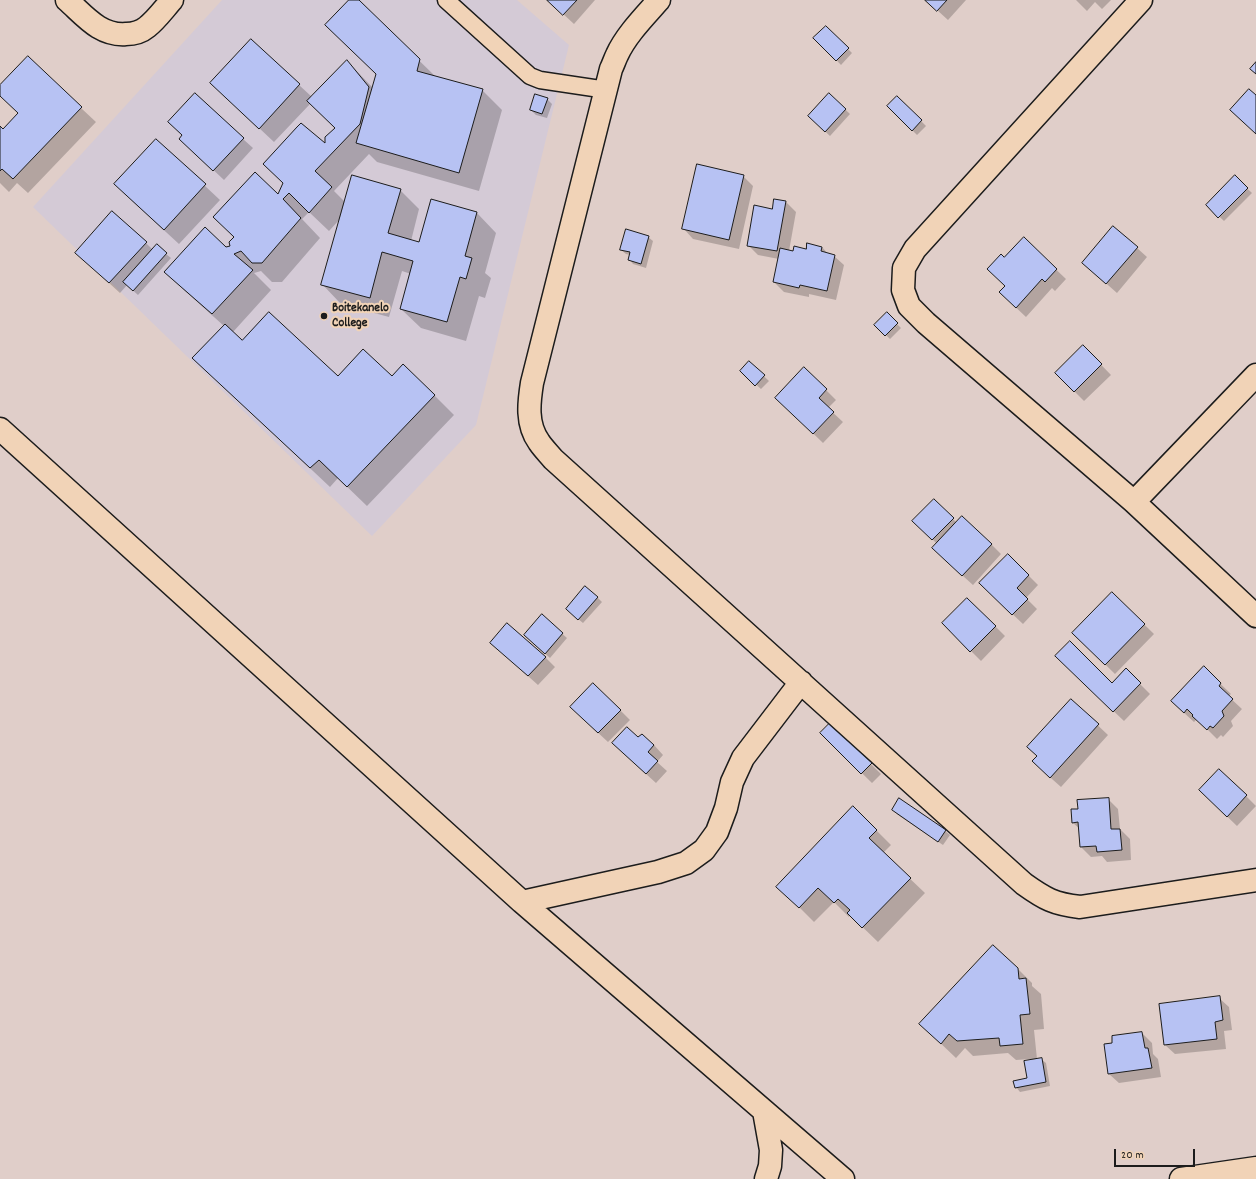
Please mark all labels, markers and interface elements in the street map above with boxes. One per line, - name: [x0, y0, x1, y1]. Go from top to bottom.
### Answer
- place label: Boitekanelo College: [332, 301, 389, 332]
- marker: Boitekanelo College: [319, 311, 329, 321]
- scale bar: [1116, 1141, 1197, 1167]
- text: 20 m: [1121, 1147, 1144, 1164]

